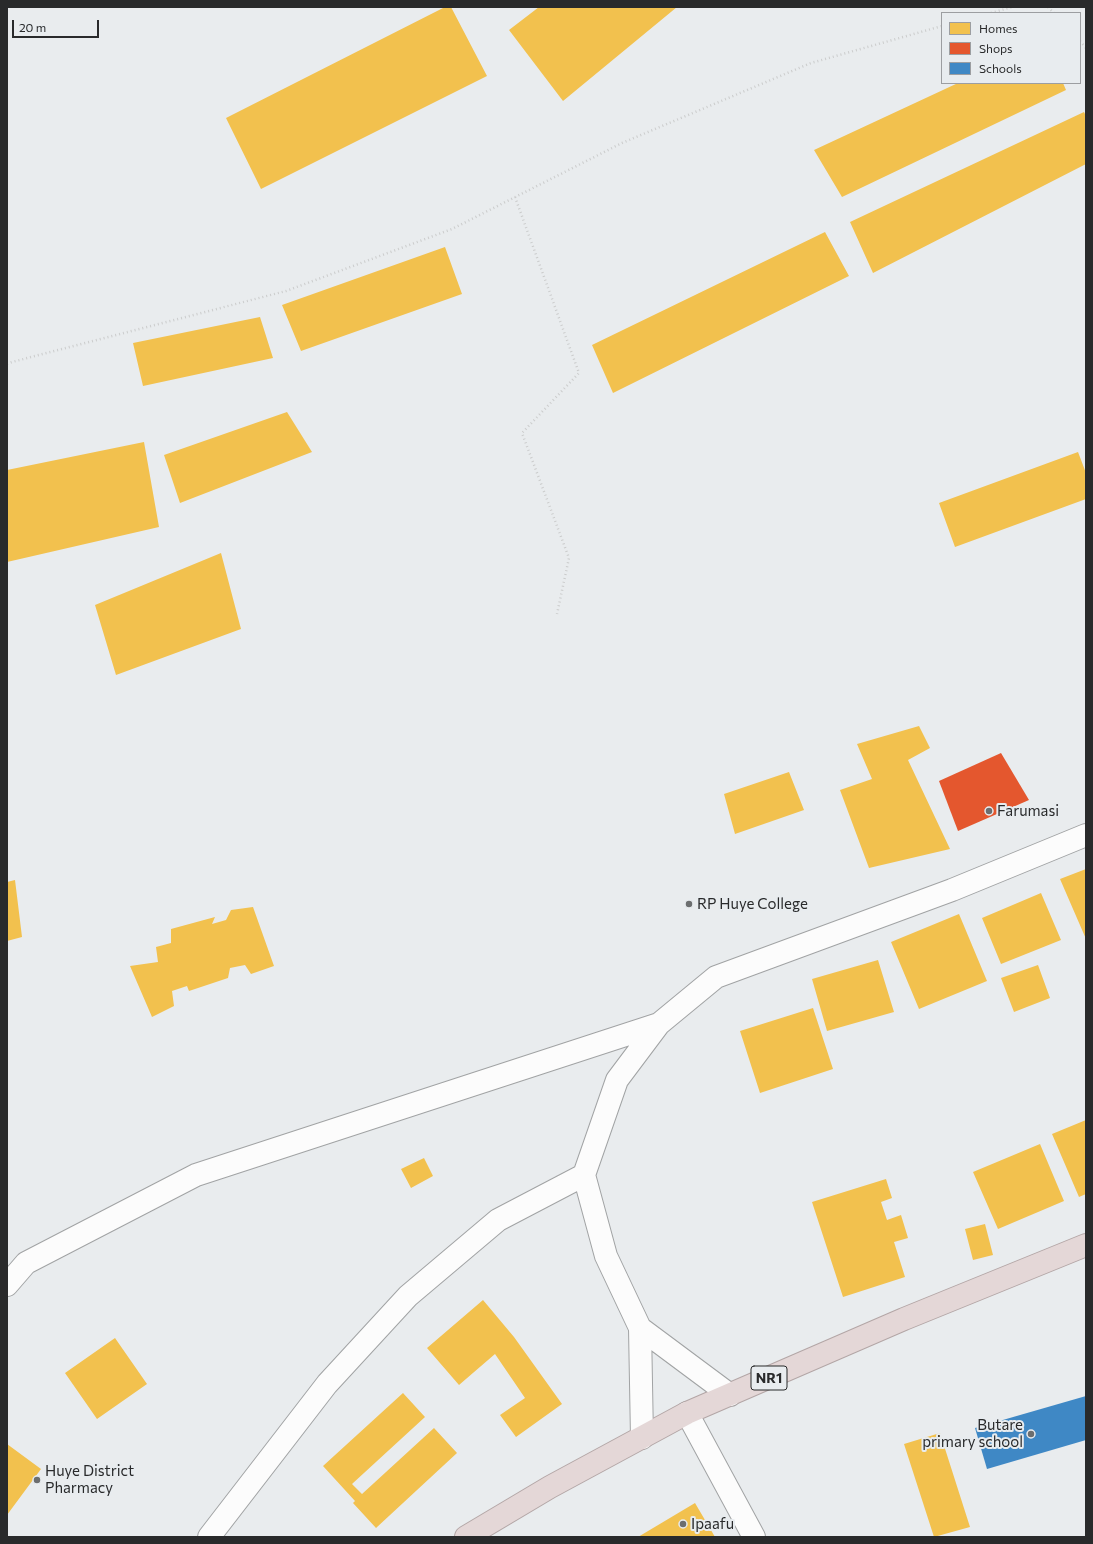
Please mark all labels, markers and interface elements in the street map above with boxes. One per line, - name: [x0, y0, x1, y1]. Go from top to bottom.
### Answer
- scale bar: [14, 12, 101, 38]
- legend: [941, 12, 1081, 84]
- text: 20 m: [19, 20, 46, 34]
- text: Homes: [979, 21, 1017, 35]
- text: Shops: [979, 41, 1013, 55]
- text: Schools: [979, 61, 1022, 75]
- place label: Farumasi: [997, 802, 1059, 820]
- marker: Farumasi: [984, 806, 994, 816]
- place label: RP Huye College: [697, 895, 808, 913]
- marker: RP Huye College: [684, 899, 694, 909]
- road number: NR1: [751, 1366, 787, 1390]
- place label: Butare primary school: [922, 1416, 1023, 1451]
- marker: Butare primary school: [1026, 1429, 1036, 1439]
- place label: Huye District Pharmacy: [45, 1462, 134, 1497]
- marker: Huye District Pharmacy: [32, 1475, 42, 1485]
- place label: Ipaafu: [691, 1515, 734, 1533]
- marker: Ipaafu: [678, 1519, 688, 1529]

